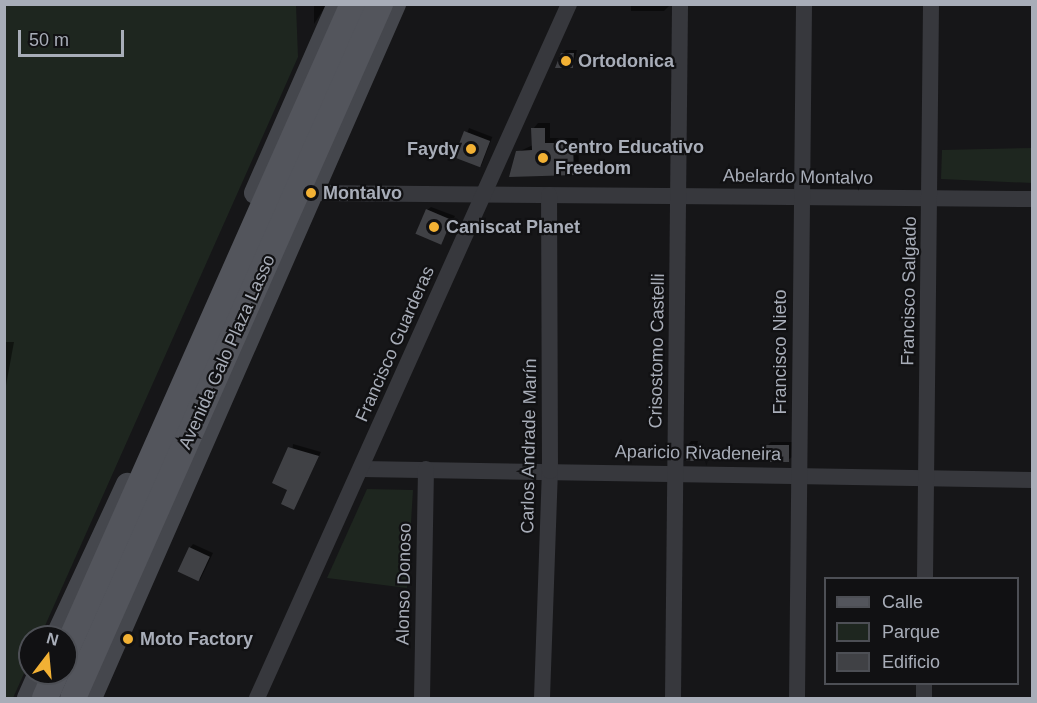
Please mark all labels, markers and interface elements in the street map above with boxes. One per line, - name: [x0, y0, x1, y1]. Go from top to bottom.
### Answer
- scale bar: [21, 18, 128, 56]
- text: 50 m: [29, 30, 69, 50]
- place label: Ortodonica: [578, 50, 674, 72]
- marker: Ortodonica: [559, 54, 573, 68]
- place label: Centro Educativo Freedom: [555, 137, 704, 180]
- place label: Faydy: [407, 138, 459, 160]
- marker: Faydy: [464, 142, 478, 156]
- marker: Centro Educativo Freedom: [536, 151, 550, 165]
- street label: Abelardo Montalvo: [723, 165, 873, 189]
- place label: Montalvo: [323, 182, 402, 204]
- marker: Montalvo: [304, 186, 318, 200]
- place label: Caniscat Planet: [446, 216, 580, 238]
- street label: Francisco Salgado: [897, 216, 921, 366]
- marker: Caniscat Planet: [427, 220, 441, 234]
- street label: Avenida Galo Plaza Lasso: [174, 251, 280, 453]
- street label: Francisco Guarderas: [351, 263, 439, 425]
- street label: Crisostomo Castelli: [645, 273, 669, 429]
- street label: Francisco Nieto: [769, 289, 791, 415]
- street label: Carlos Andrade Marín: [517, 358, 541, 534]
- street label: Aparicio Rivadeneira: [615, 441, 781, 465]
- street label: Alonso Donoso: [392, 523, 416, 645]
- legend: [824, 577, 1019, 685]
- text: Calle: [882, 592, 923, 612]
- text: Parque: [882, 622, 940, 642]
- north arrow: [18, 625, 78, 685]
- place label: Moto Factory: [140, 628, 253, 650]
- text: N: [45, 629, 60, 649]
- marker: Moto Factory: [121, 632, 135, 646]
- text: Edificio: [882, 652, 940, 672]

